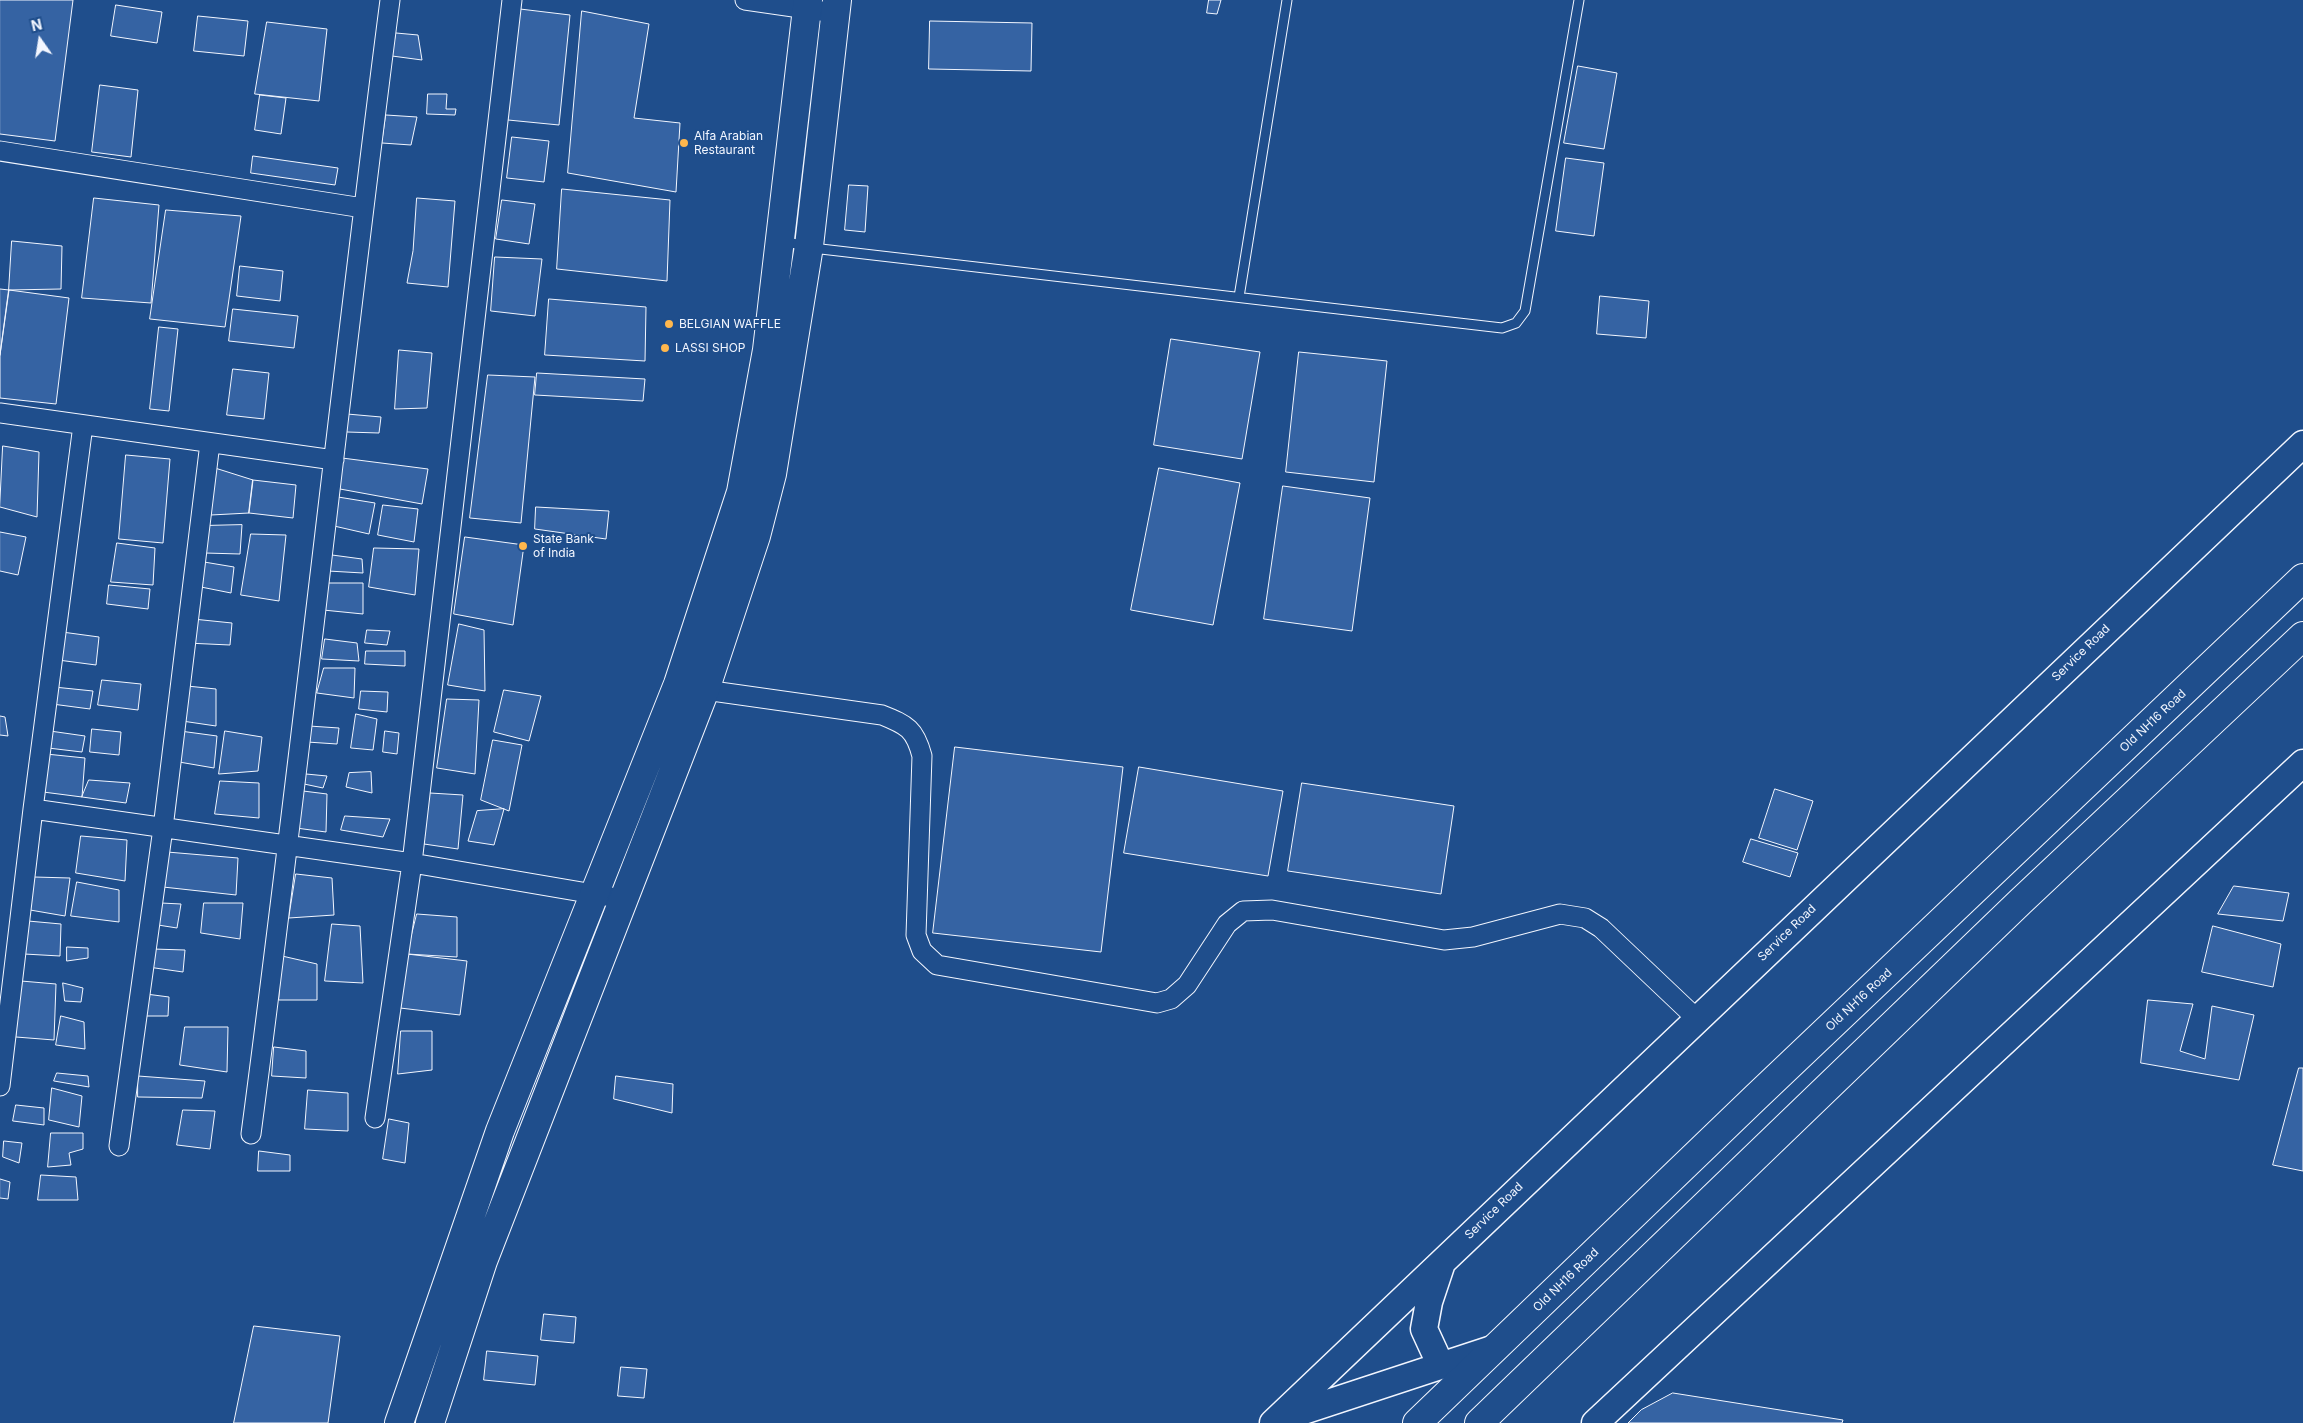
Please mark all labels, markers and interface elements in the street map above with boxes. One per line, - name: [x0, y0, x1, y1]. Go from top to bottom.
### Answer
- north arrow: [15, 15, 65, 65]
- text: N: [29, 15, 44, 34]
- place label: Alfa Arabian Restaurant: [694, 129, 763, 157]
- marker: Alfa Arabian Restaurant: [678, 137, 690, 149]
- place label: BELGIAN WAFFLE: [679, 317, 781, 331]
- marker: BELGIAN WAFFLE: [663, 318, 675, 330]
- place label: LASSI SHOP: [675, 341, 746, 355]
- marker: LASSI SHOP: [659, 342, 671, 354]
- place label: State Bank of India: [533, 532, 594, 560]
- marker: State Bank of India: [517, 540, 529, 552]
- street label: Service Road: [2049, 622, 2113, 684]
- street label: Old NH16 Road: [2117, 687, 2189, 755]
- street label: Service Road: [1755, 902, 1819, 964]
- street label: Old NH16 Road: [1823, 966, 1895, 1034]
- street label: Service Road: [1462, 1180, 1526, 1242]
- street label: Old NH16 Road: [1530, 1245, 1602, 1315]

